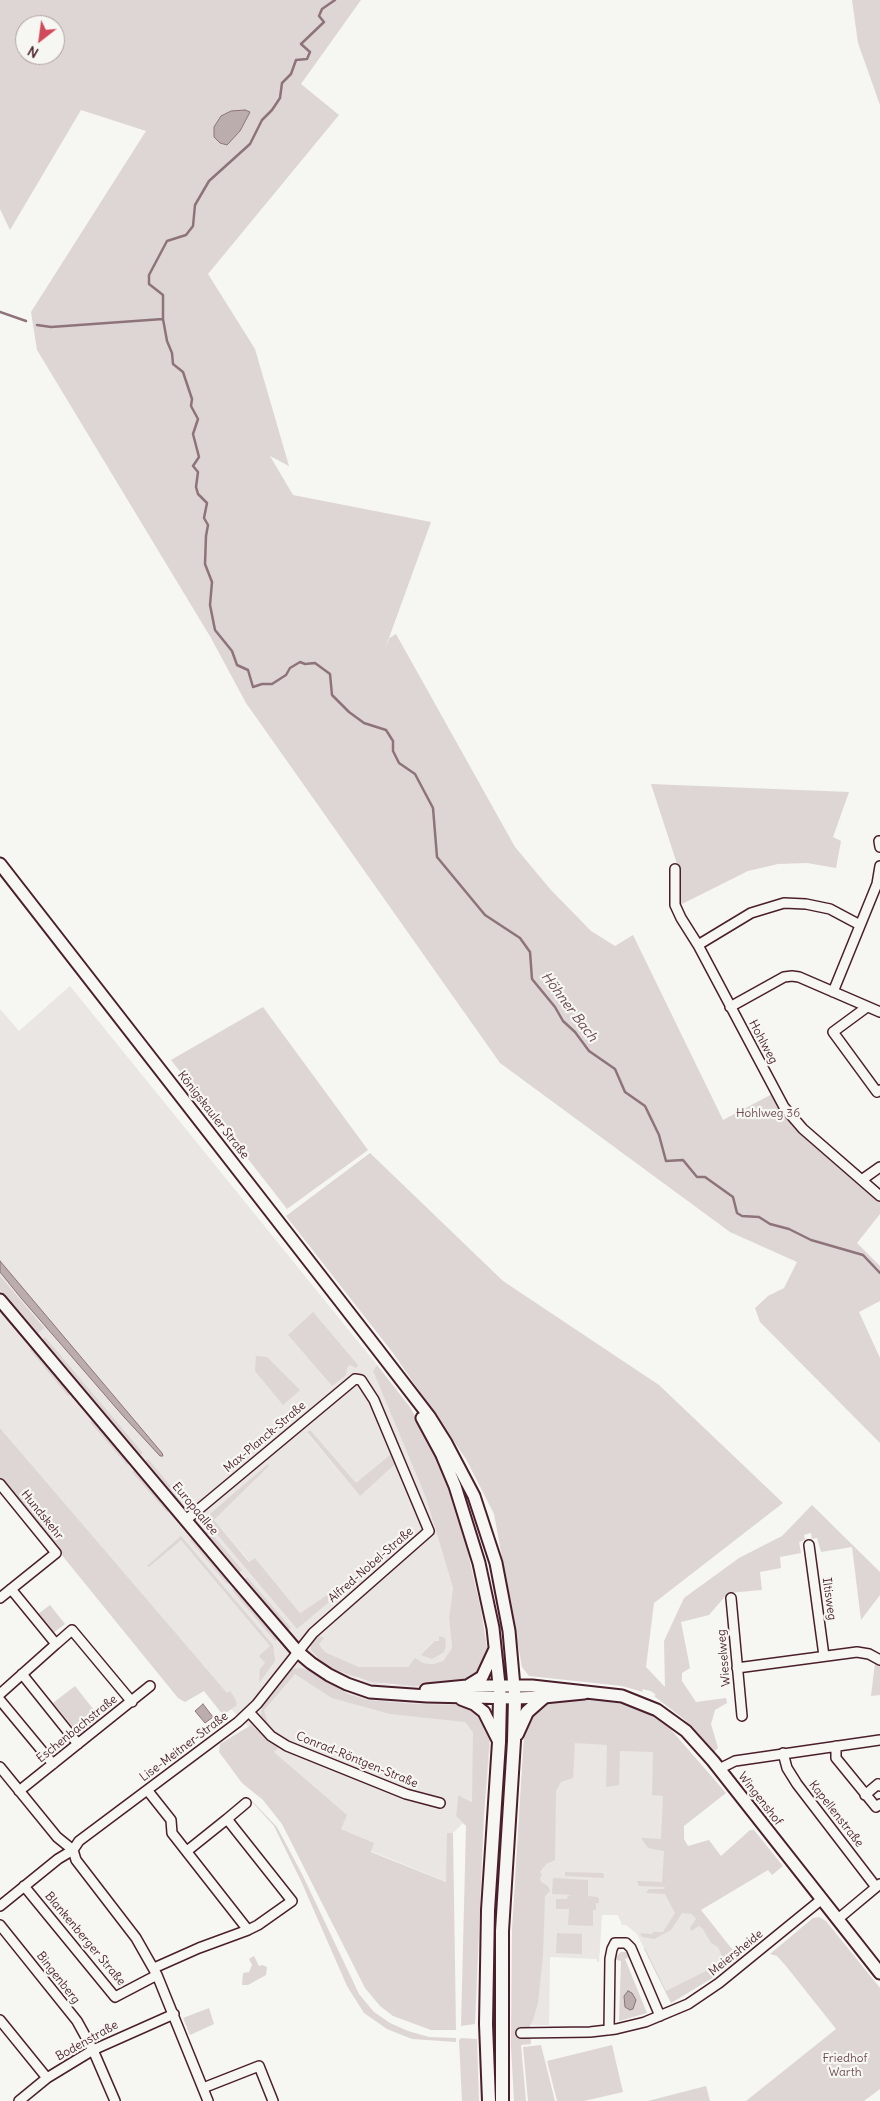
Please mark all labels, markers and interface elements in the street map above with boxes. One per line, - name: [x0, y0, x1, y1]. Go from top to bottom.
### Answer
- north arrow: [15, 15, 65, 65]
- text: N: [24, 42, 42, 62]
- water label: Höhner Bach: [537, 969, 601, 1045]
- street label: Hohlweg: [745, 1018, 781, 1066]
- street label: Königskauler Straße: [174, 1068, 252, 1162]
- park label: Hohlweg 36: [736, 1107, 800, 1121]
- street label: Max-Planck-Straße: [221, 1398, 309, 1476]
- street label: Europaallee: [169, 1480, 221, 1538]
- street label: Hundskehr: [18, 1487, 66, 1543]
- street label: Alfred-Nobel-Straße: [326, 1524, 416, 1606]
- street label: Iltisweg: [819, 1577, 839, 1621]
- street label: Wieselweg: [714, 1629, 734, 1687]
- street label: Eschenbachstraße: [34, 1692, 120, 1766]
- street label: Lise-Meitner-Straße: [137, 1709, 231, 1785]
- street label: Conrad-Röntgen-Straße: [294, 1729, 420, 1791]
- street label: Wingenshof: [735, 1769, 785, 1829]
- street label: Kapellenstraße: [806, 1778, 866, 1850]
- street label: Blankenberger Straße: [42, 1889, 128, 1989]
- street label: Meiersheide: [706, 1927, 766, 1979]
- street label: Bingenberg: [33, 1949, 83, 2007]
- street label: Bodenstraße: [53, 2018, 121, 2064]
- park label: Friedhof Warth: [823, 2052, 867, 2080]

